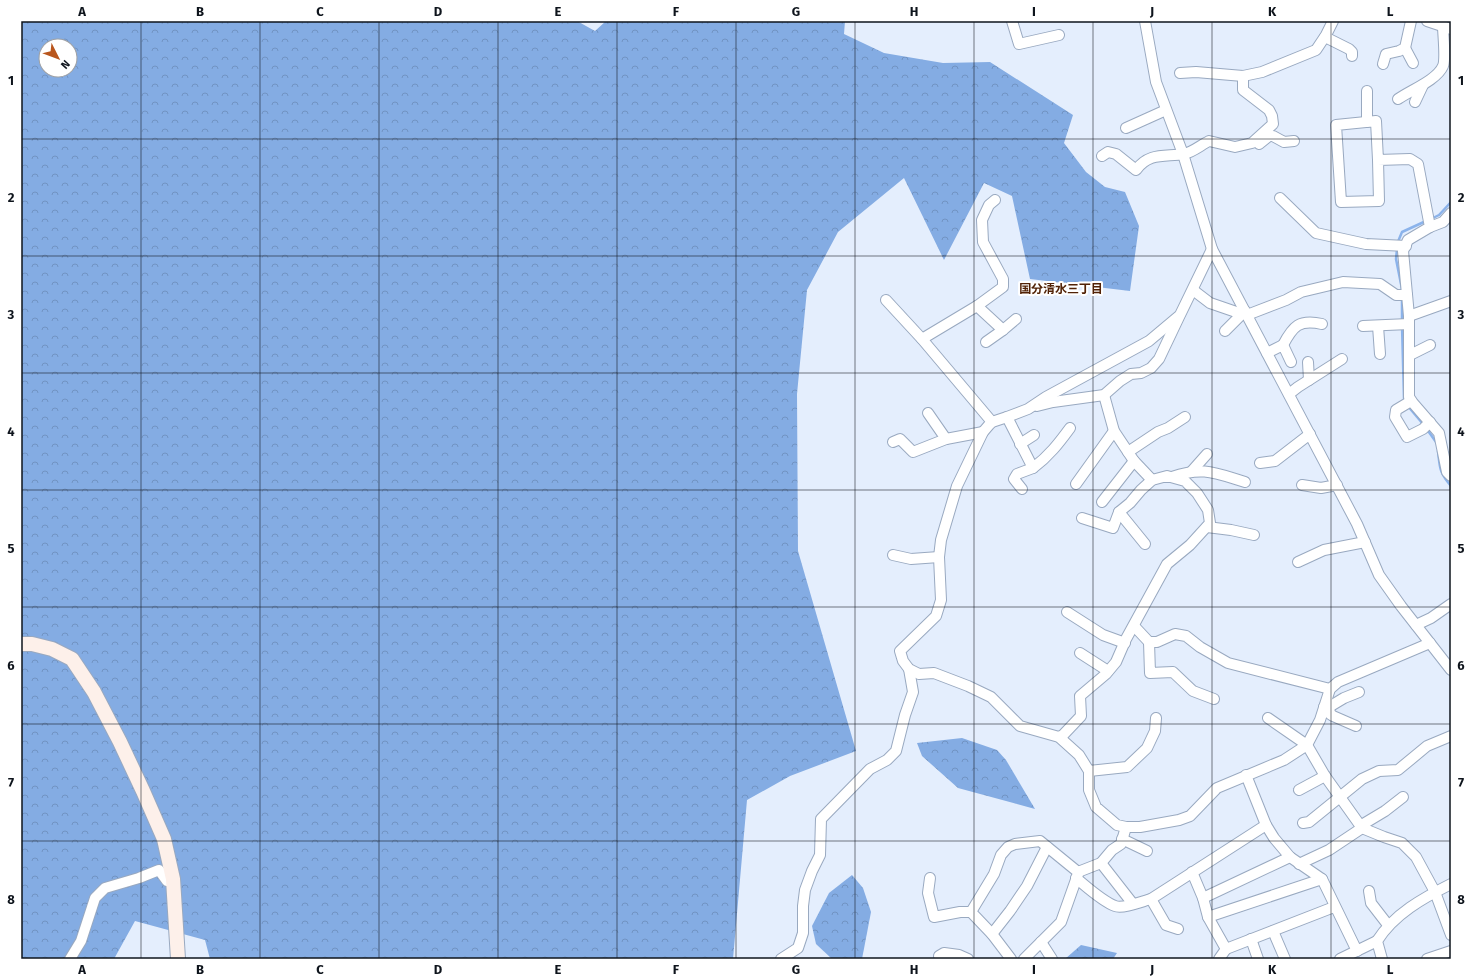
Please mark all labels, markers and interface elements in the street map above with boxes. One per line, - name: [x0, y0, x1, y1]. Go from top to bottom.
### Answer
- text: A: [77, 4, 86, 19]
- text: B: [196, 4, 204, 19]
- text: C: [316, 4, 324, 19]
- text: D: [434, 4, 443, 19]
- text: E: [555, 4, 562, 19]
- text: F: [673, 4, 680, 19]
- text: G: [792, 4, 800, 19]
- text: H: [910, 4, 918, 19]
- text: I: [1032, 4, 1036, 19]
- text: J: [1149, 4, 1154, 19]
- text: K: [1268, 4, 1277, 19]
- text: L: [1387, 4, 1394, 19]
- north arrow: [38, 38, 78, 78]
- text: N: [58, 57, 72, 71]
- text: 1: [8, 73, 14, 88]
- text: 1: [1458, 73, 1464, 88]
- text: 2: [8, 190, 15, 205]
- text: 2: [1458, 190, 1465, 205]
- district label: 国分清水三丁目: [1019, 282, 1103, 296]
- text: 3: [7, 307, 15, 322]
- text: 3: [1457, 307, 1465, 322]
- text: 4: [7, 424, 15, 439]
- text: 4: [1457, 424, 1465, 439]
- text: 5: [8, 541, 15, 556]
- text: 5: [1458, 541, 1465, 556]
- text: 6: [7, 658, 15, 673]
- text: 6: [1457, 658, 1465, 673]
- text: 7: [8, 775, 14, 790]
- text: 7: [1458, 775, 1464, 790]
- text: 8: [7, 892, 15, 907]
- text: 8: [1457, 892, 1465, 907]
- text: A: [77, 962, 86, 977]
- text: B: [196, 962, 204, 977]
- text: C: [316, 962, 324, 977]
- text: D: [434, 962, 443, 977]
- text: E: [555, 962, 562, 977]
- text: F: [673, 962, 680, 977]
- text: G: [792, 962, 800, 977]
- text: H: [910, 962, 918, 977]
- text: I: [1032, 962, 1036, 977]
- text: J: [1149, 962, 1154, 977]
- text: K: [1268, 962, 1277, 977]
- text: L: [1387, 962, 1394, 977]

